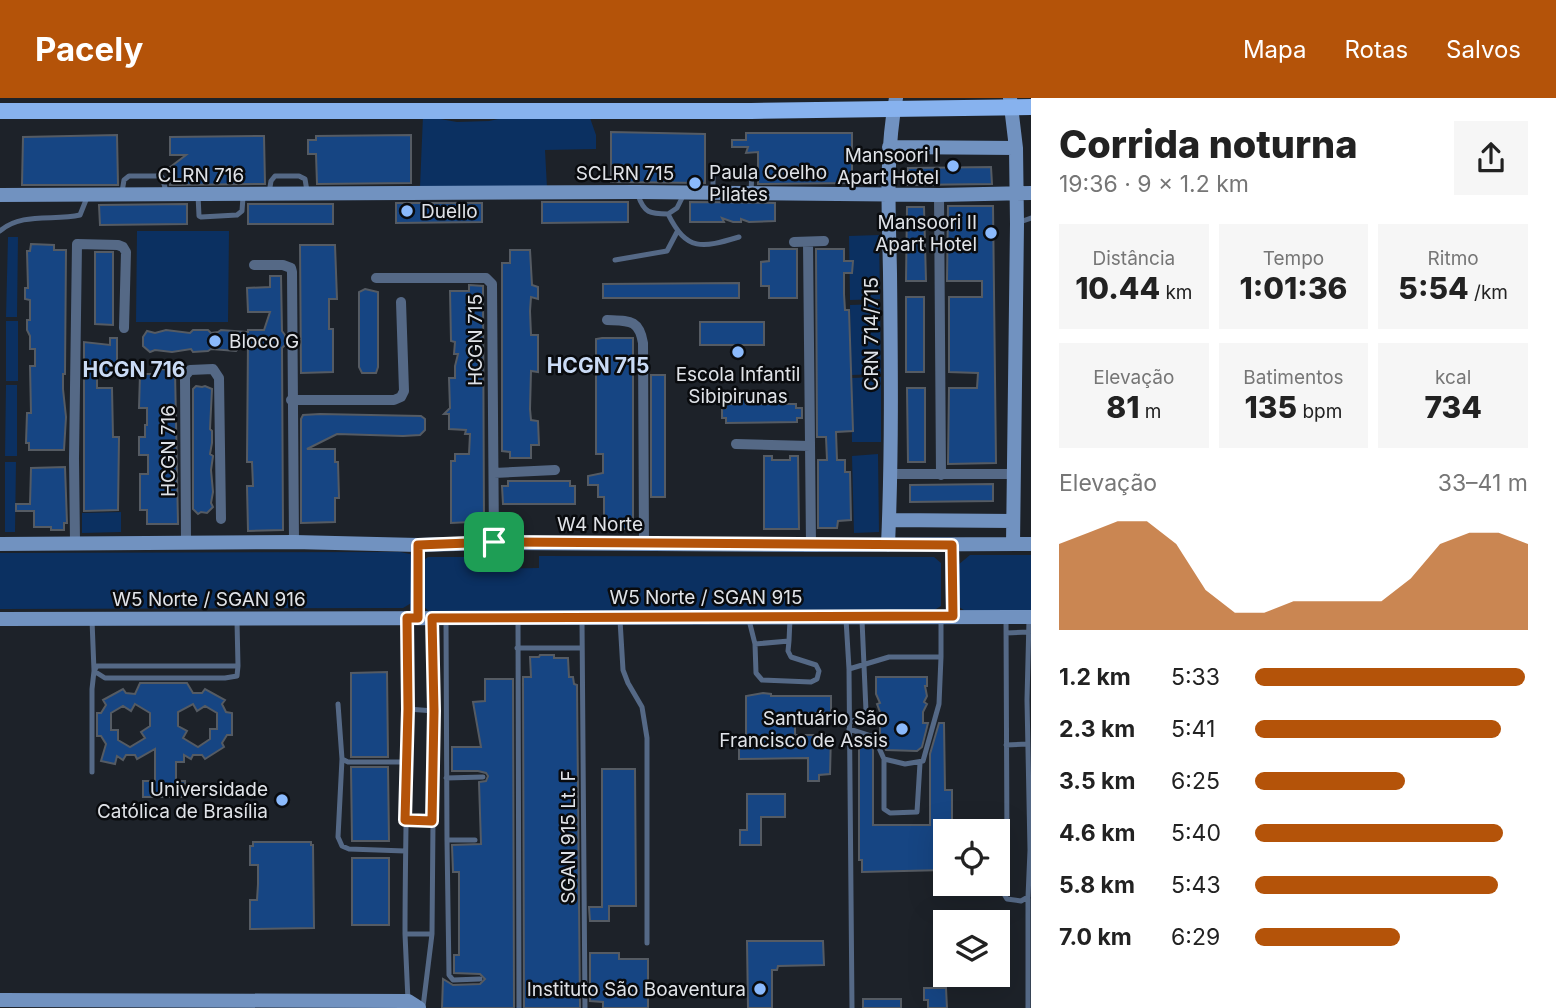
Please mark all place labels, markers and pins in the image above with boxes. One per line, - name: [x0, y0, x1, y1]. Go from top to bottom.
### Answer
- place label: Mansoori I Apart Hotel: [837, 144, 939, 189]
- marker: Mansoori I Apart Hotel: [945, 158, 961, 174]
- place label: Paula Coelho Pilates: [709, 161, 827, 206]
- marker: Paula Coelho Pilates: [687, 175, 703, 191]
- place label: Duello: [421, 200, 478, 223]
- marker: Duello: [399, 203, 415, 219]
- place label: Mansoori II Apart Hotel: [875, 211, 977, 256]
- marker: Mansoori II Apart Hotel: [983, 225, 999, 241]
- place label: Bloco G: [229, 330, 299, 353]
- marker: Bloco G: [207, 333, 223, 349]
- marker: Escola Infantil Sibipirunas: [730, 344, 746, 360]
- place label: Escola Infantil Sibipirunas: [676, 363, 800, 408]
- pin: [464, 512, 524, 572]
- place label: Santuário São Francisco de Assis: [719, 707, 888, 752]
- marker: Santuário São Francisco de Assis: [894, 721, 910, 737]
- place label: Universidade Católica de Brasília: [97, 778, 268, 823]
- marker: Universidade Católica de Brasília: [274, 792, 290, 808]
- place label: Instituto São Boaventura: [527, 978, 746, 1001]
- marker: Instituto São Boaventura: [752, 981, 768, 997]

